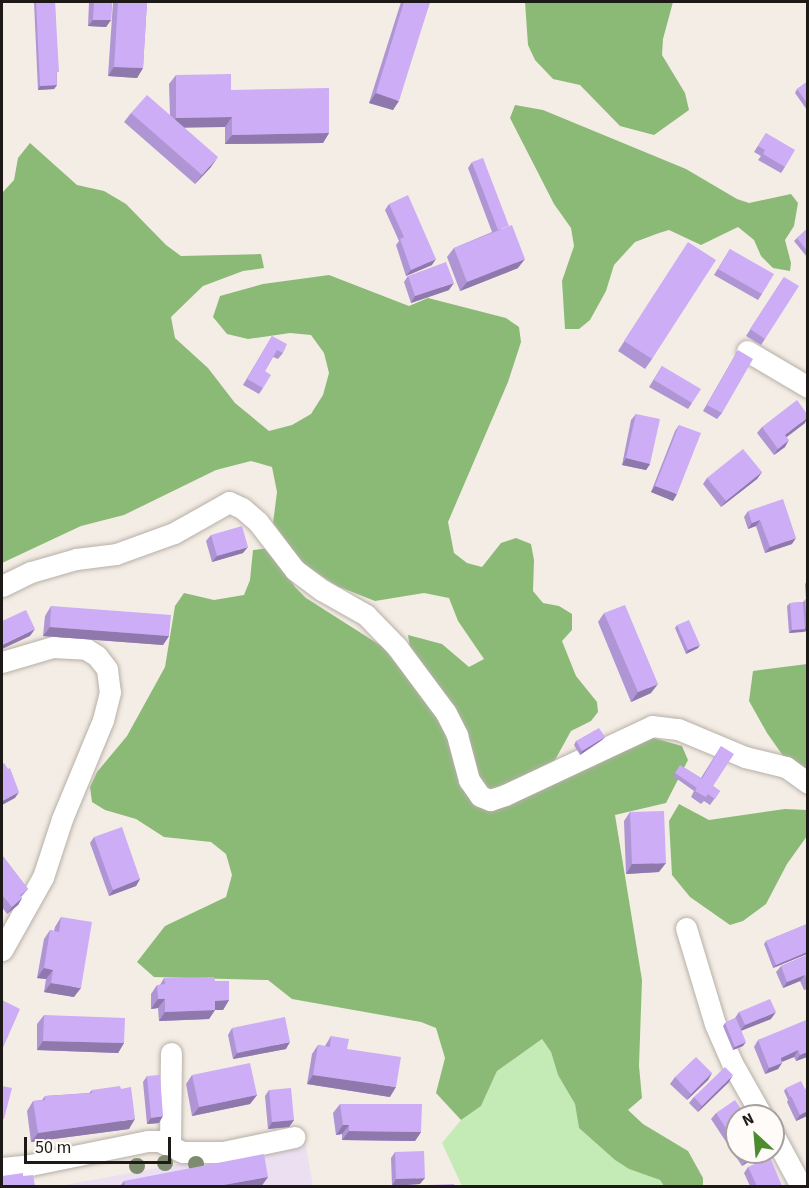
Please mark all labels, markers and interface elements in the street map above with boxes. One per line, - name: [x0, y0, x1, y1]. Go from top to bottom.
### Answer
- north arrow: [725, 1104, 785, 1164]
- text: N: [738, 1107, 758, 1132]
- scale bar: [27, 1125, 174, 1163]
- text: 50 m: [35, 1135, 71, 1160]

